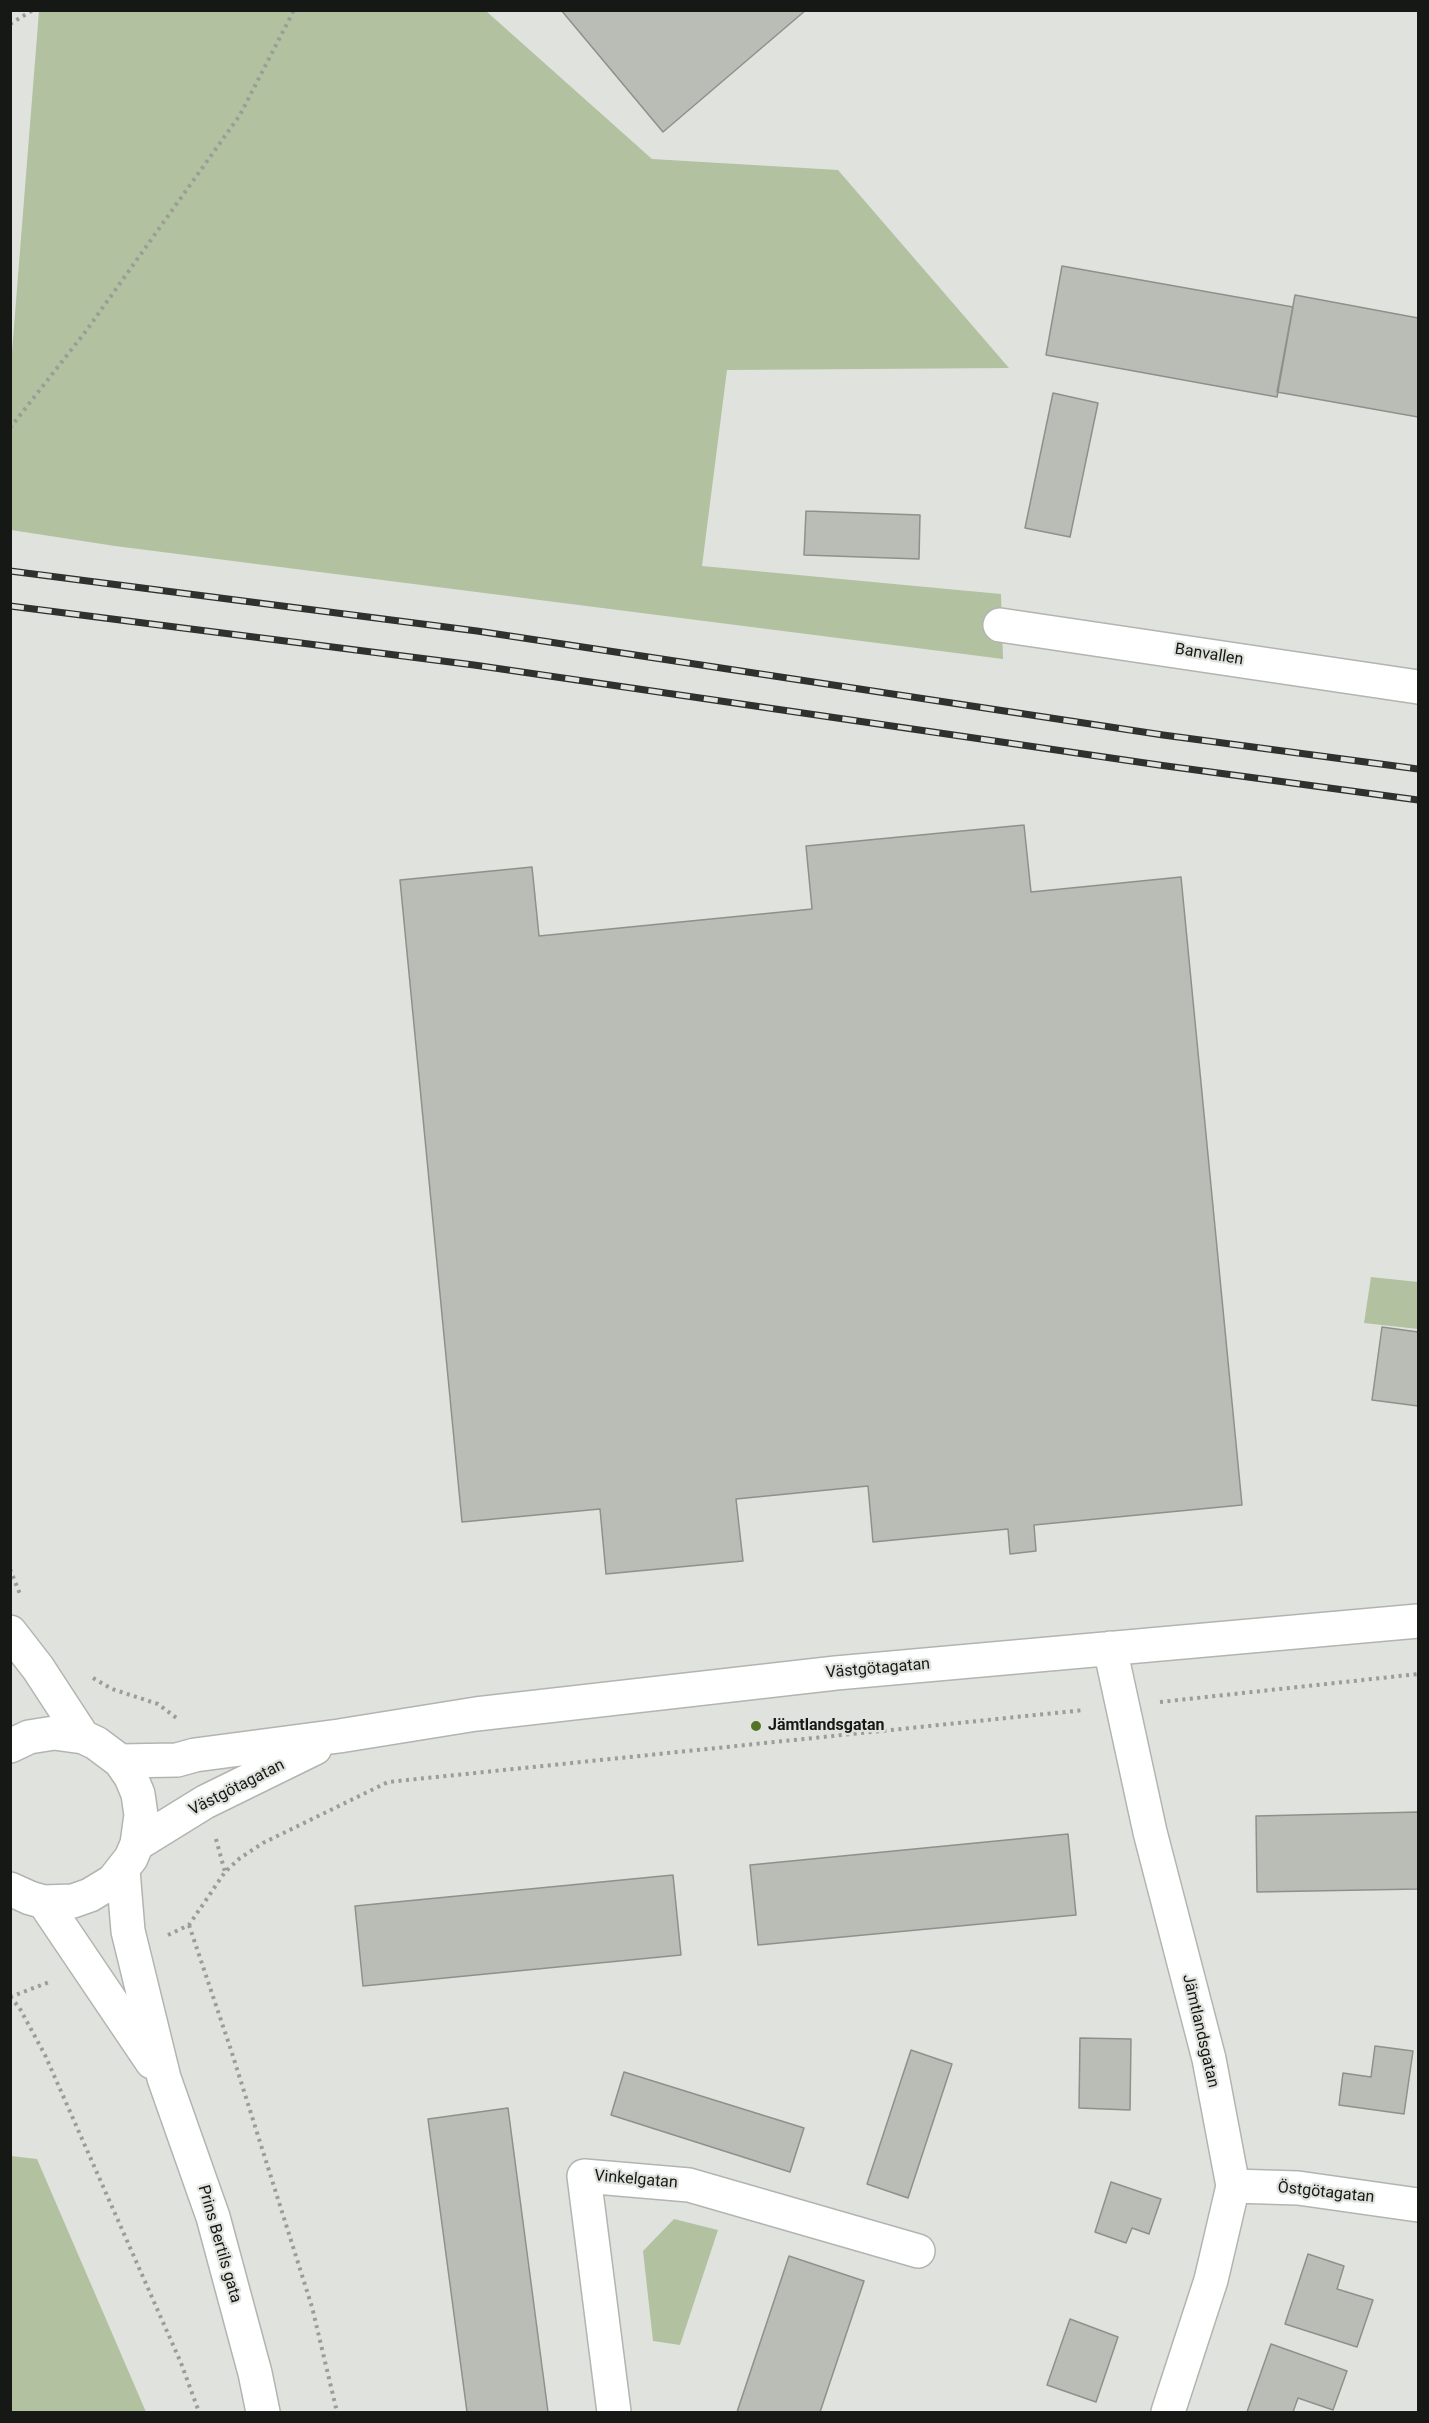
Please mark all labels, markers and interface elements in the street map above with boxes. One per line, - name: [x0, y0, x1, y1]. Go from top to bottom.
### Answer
- street label: Banvallen: [1173, 640, 1245, 670]
- street label: Västgötagatan: [825, 1655, 931, 1683]
- place label: Jämtlandsgatan: [768, 1716, 884, 1736]
- marker: Jämtlandsgatan: [749, 1719, 763, 1733]
- street label: Västgötagatan: [186, 1756, 288, 1820]
- street label: Jämtlandsgatan: [1178, 1972, 1222, 2090]
- street label: Vinkelgatan: [593, 2167, 679, 2193]
- street label: Östgötagatan: [1277, 2178, 1375, 2208]
- street label: Prins Bertils gata: [193, 2183, 245, 2305]

